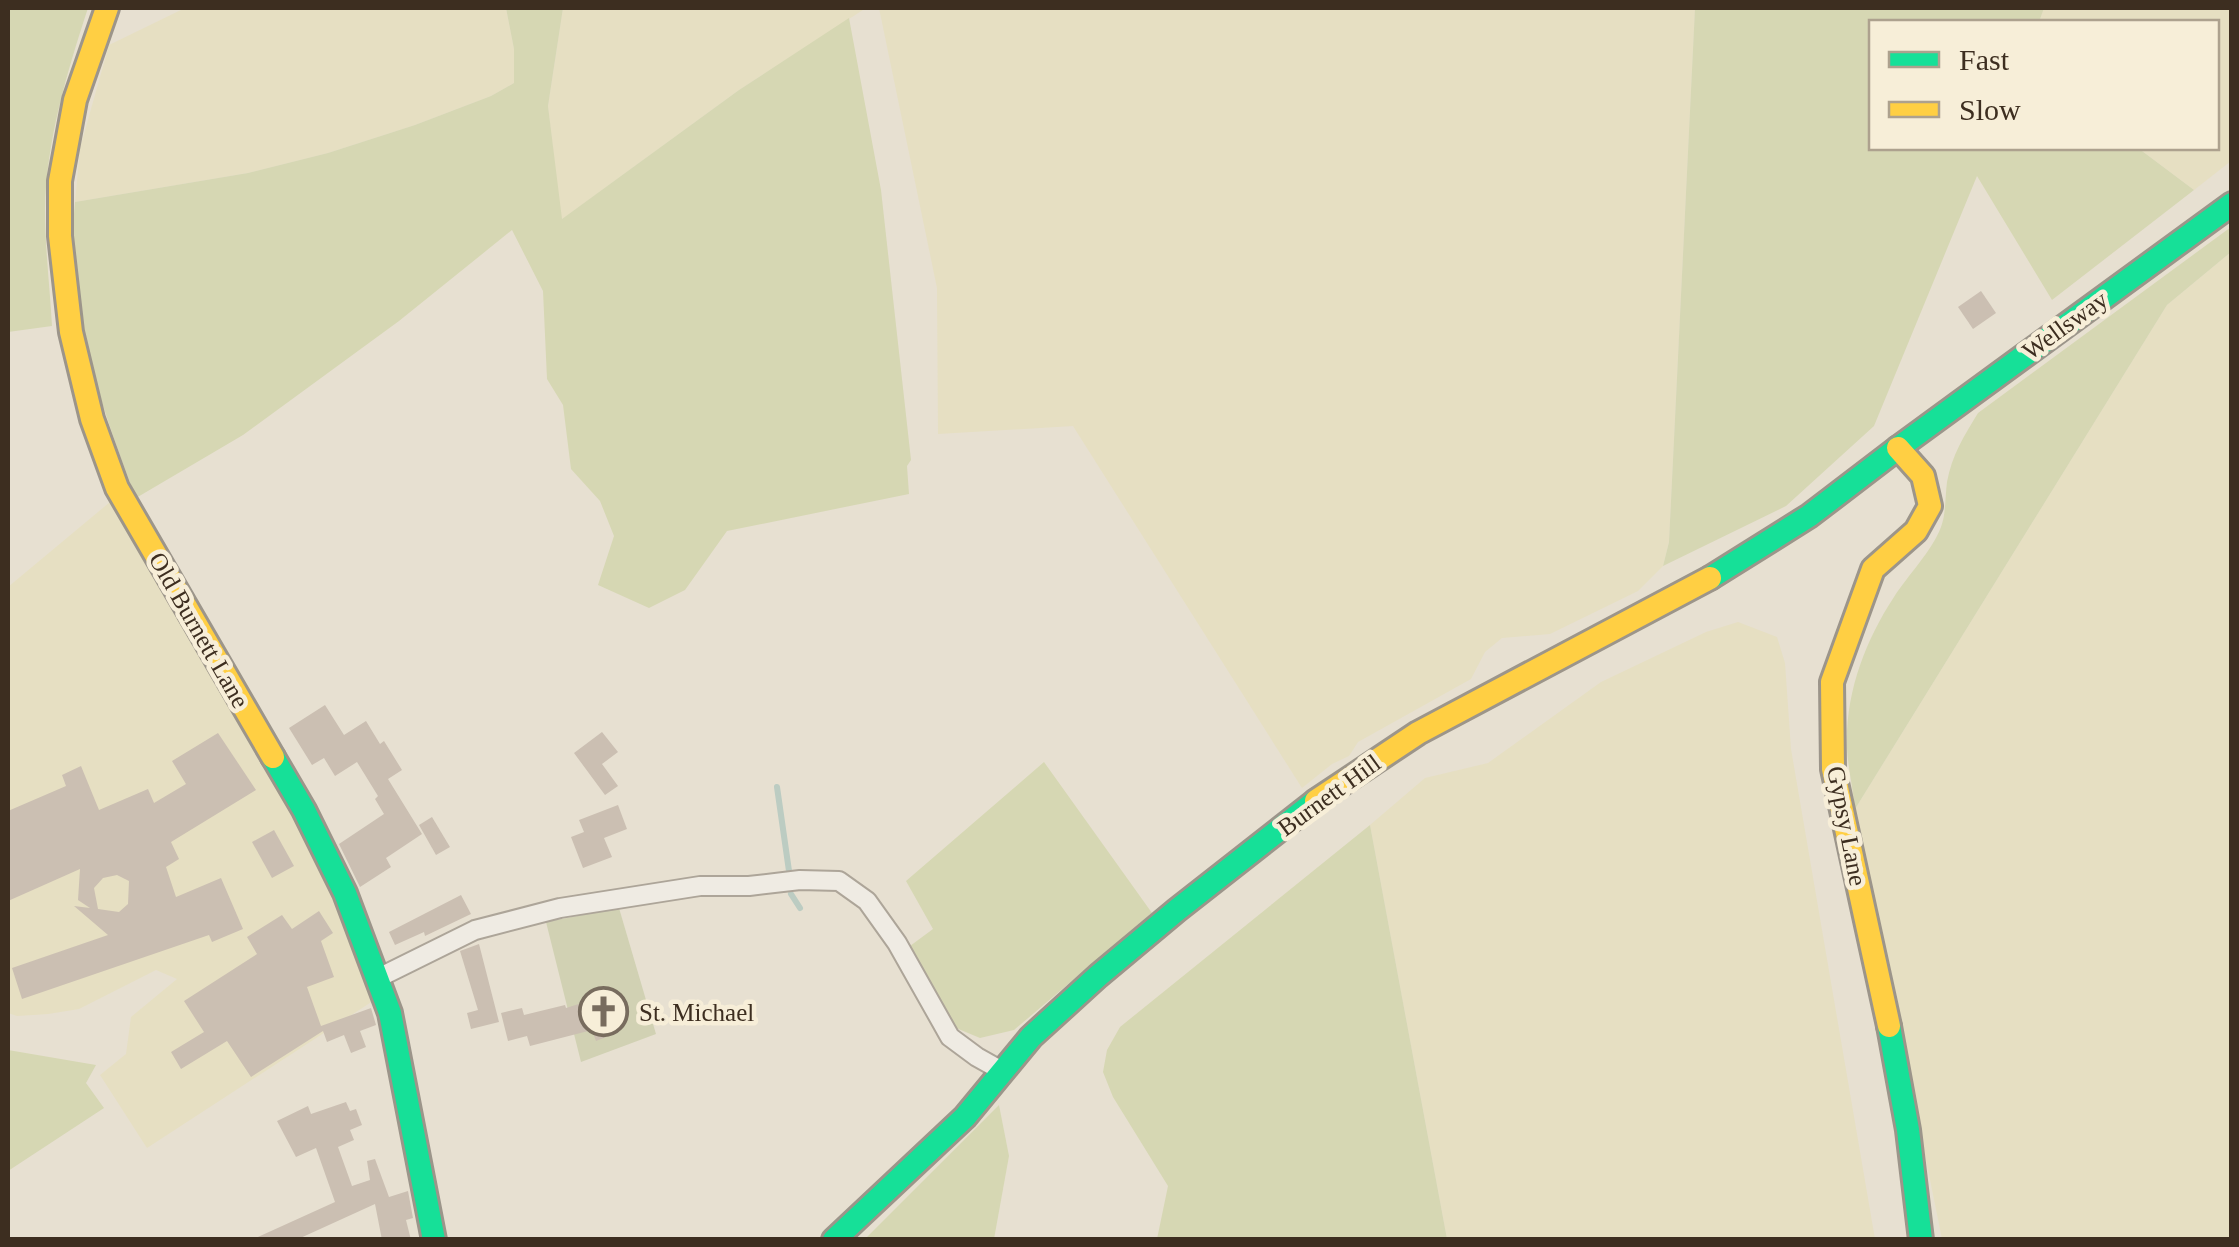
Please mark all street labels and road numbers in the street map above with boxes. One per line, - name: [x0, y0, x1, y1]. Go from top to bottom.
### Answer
- street label: Wellsway: [2017, 285, 2113, 365]
- street label: Old Burnett Lane: [144, 547, 254, 713]
- street label: Burnett Hill: [1272, 749, 1386, 841]
- street label: Gypsy Lane: [1822, 764, 1872, 888]

